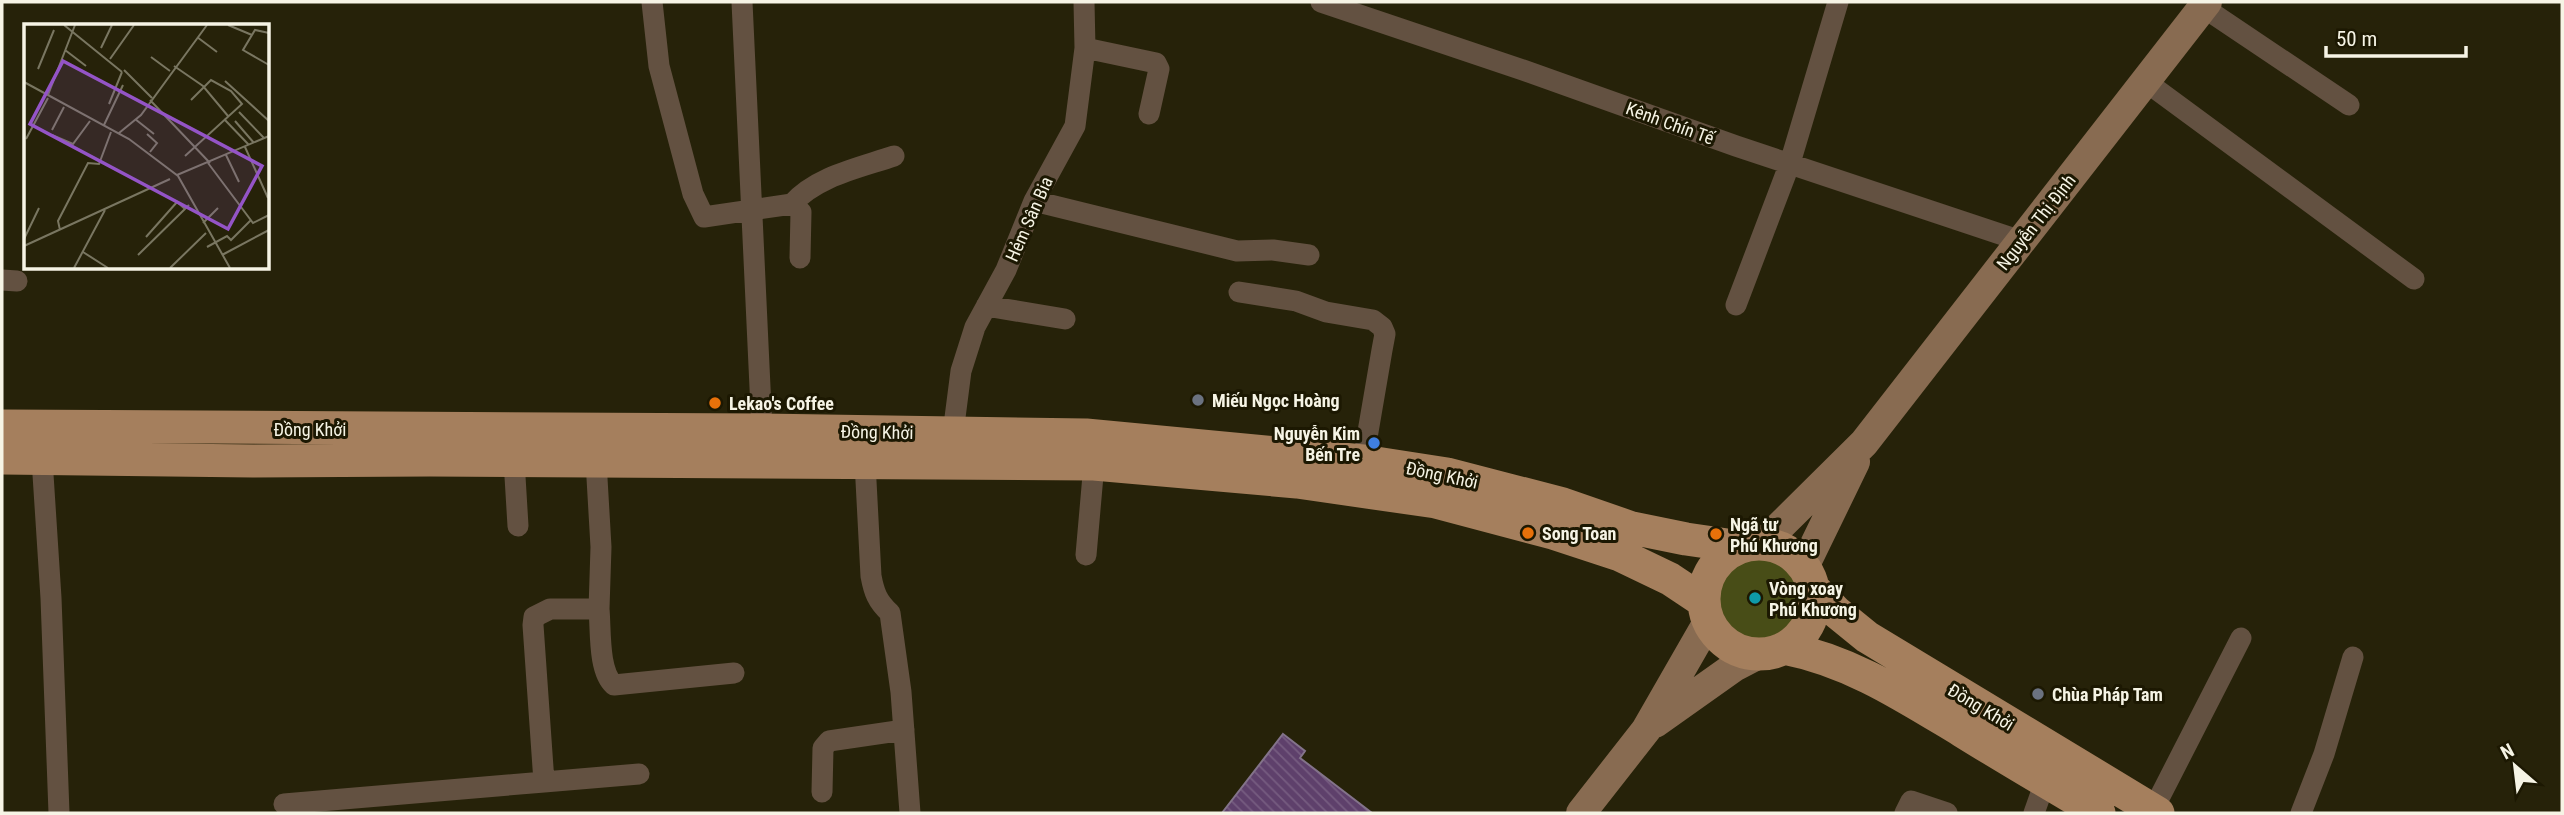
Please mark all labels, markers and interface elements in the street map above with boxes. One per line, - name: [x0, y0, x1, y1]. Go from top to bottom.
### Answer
- scale bar: [2326, 14, 2466, 58]
- inset map: [24, 24, 270, 270]
- text: 50 m: [2336, 27, 2377, 51]
- street label: Kênh Chín Tế: [1623, 97, 1718, 149]
- street label: Nguyễn Thị Định: [1992, 170, 2080, 274]
- street label: Hẻm Sân Bia: [1001, 173, 1057, 265]
- place label: Miếu Ngọc Hoàng: [1212, 390, 1340, 411]
- marker: Miếu Ngọc Hoàng: [1190, 392, 1206, 408]
- place label: Lekao's Coffee: [729, 393, 834, 414]
- marker: Lekao's Coffee: [707, 395, 723, 411]
- street label: Đồng Khởi: [273, 419, 347, 440]
- street label: Đồng Khởi: [840, 421, 914, 443]
- place label: Nguyễn Kim Bến Tre: [1274, 423, 1360, 465]
- marker: Nguyễn Kim Bến Tre: [1366, 435, 1382, 451]
- street label: Đồng Khởi: [1404, 457, 1480, 493]
- place label: Ngã tư Phú Khương: [1730, 514, 1818, 556]
- place label: Song Toan: [1542, 523, 1616, 544]
- marker: Song Toan: [1520, 525, 1536, 541]
- marker: Ngã tư Phú Khương: [1708, 526, 1724, 542]
- place label: Vòng xoay Phú Khương: [1769, 578, 1857, 620]
- marker: Vòng xoay Phú Khương: [1747, 590, 1763, 606]
- street label: Đồng Khởi: [1944, 679, 2018, 735]
- place label: Chùa Pháp Tam: [2052, 684, 2163, 705]
- marker: Chùa Pháp Tam: [2030, 686, 2046, 702]
- north arrow: [2480, 731, 2550, 801]
- text: N: [2497, 739, 2518, 764]

